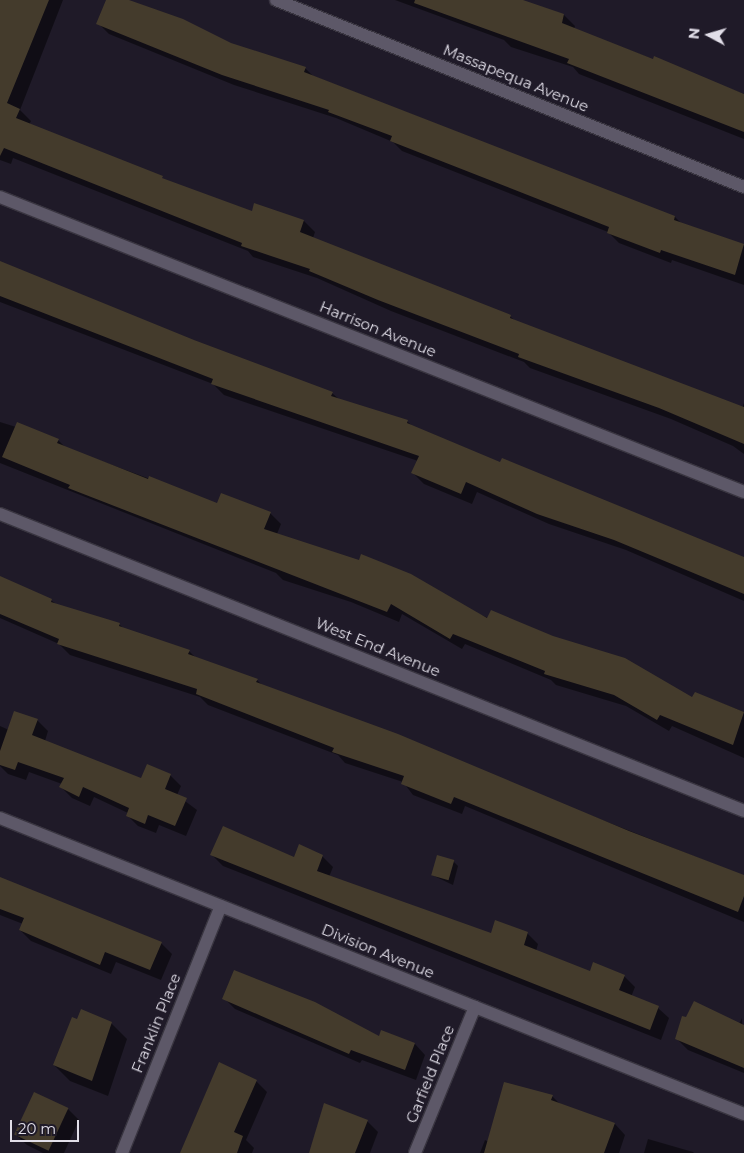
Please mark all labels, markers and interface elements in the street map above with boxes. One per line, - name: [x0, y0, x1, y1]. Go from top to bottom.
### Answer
- north arrow: [684, 10, 734, 60]
- text: N: [685, 27, 704, 40]
- street label: Massapequa Avenue: [441, 41, 591, 115]
- street label: Harrison Avenue: [317, 297, 439, 361]
- street label: West End Avenue: [313, 614, 443, 680]
- street label: Division Avenue: [319, 920, 437, 982]
- street label: Franklin Place: [128, 971, 184, 1075]
- street label: Garfield Place: [402, 1022, 458, 1126]
- scale bar: [12, 1110, 81, 1142]
- text: 20 m: [18, 1119, 56, 1138]

